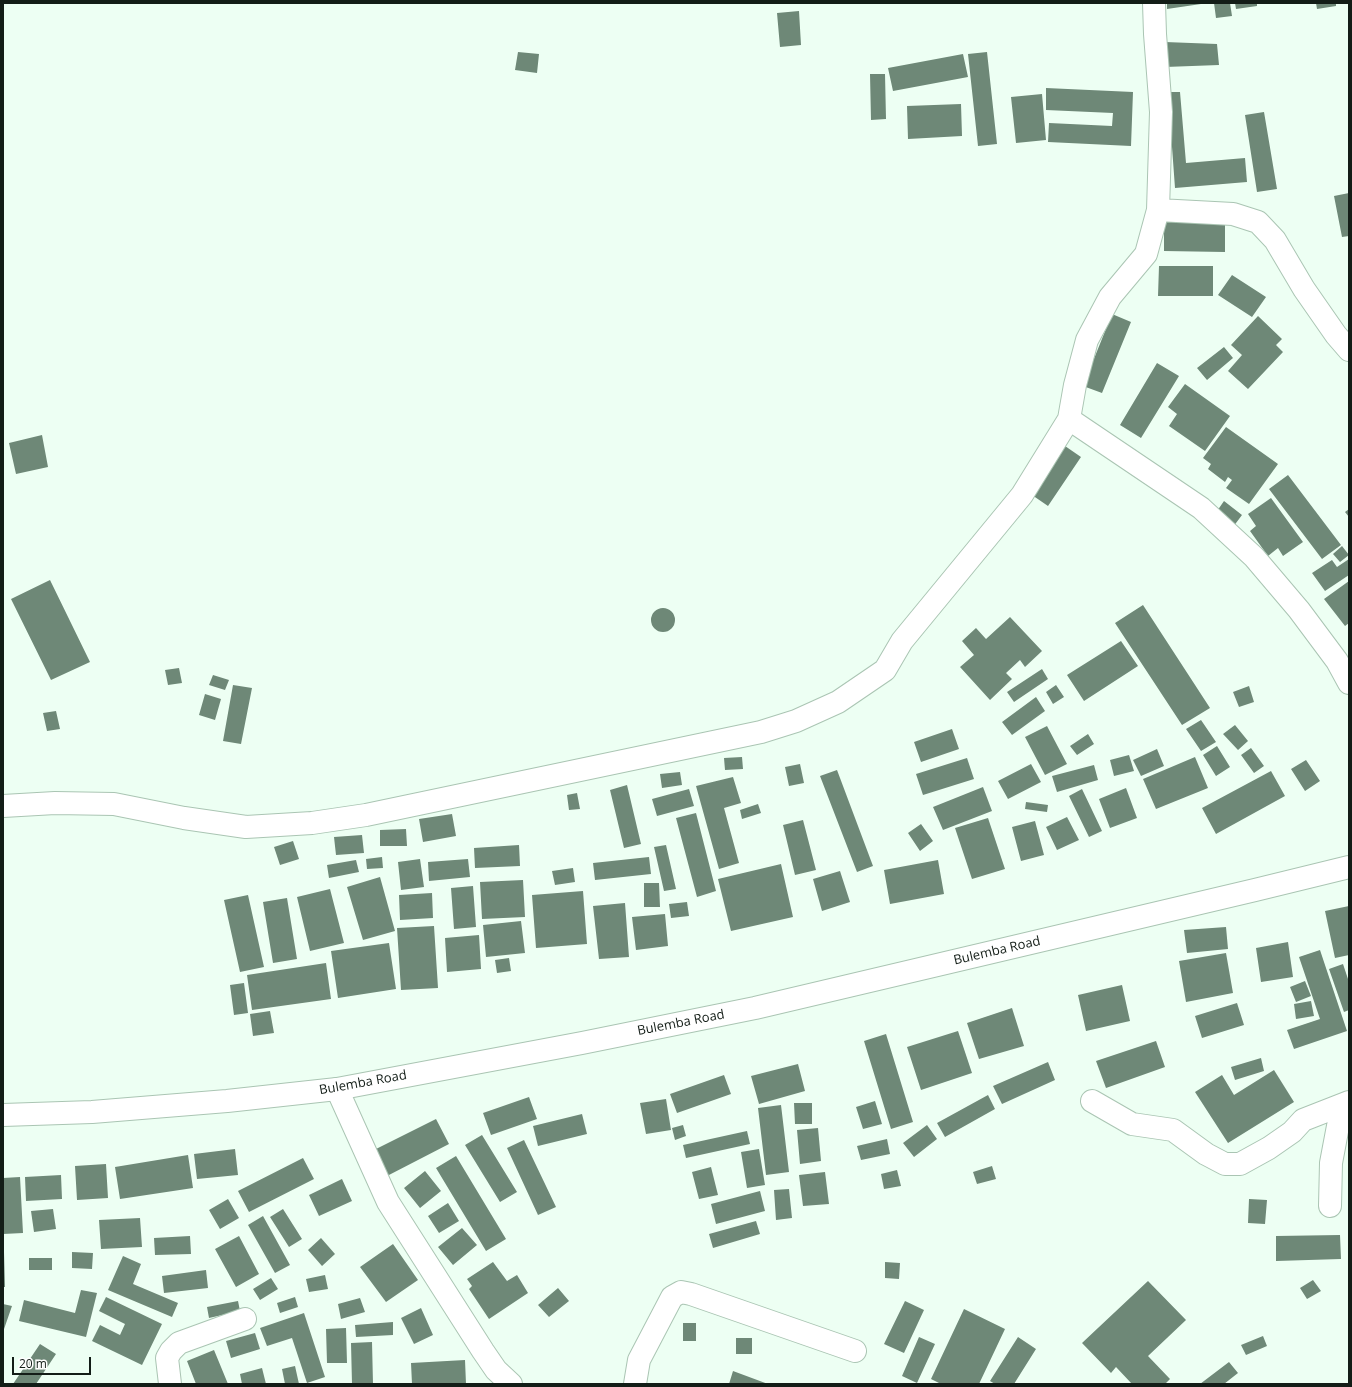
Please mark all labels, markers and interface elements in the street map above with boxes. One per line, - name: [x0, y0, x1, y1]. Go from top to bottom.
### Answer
- street label: Bulemba Road: [952, 933, 1042, 969]
- street label: Bulemba Road: [636, 1007, 726, 1039]
- street label: Bulemba Road: [318, 1068, 408, 1098]
- scale bar: [14, 1349, 93, 1375]
- text: 20 m: [19, 1355, 47, 1372]

